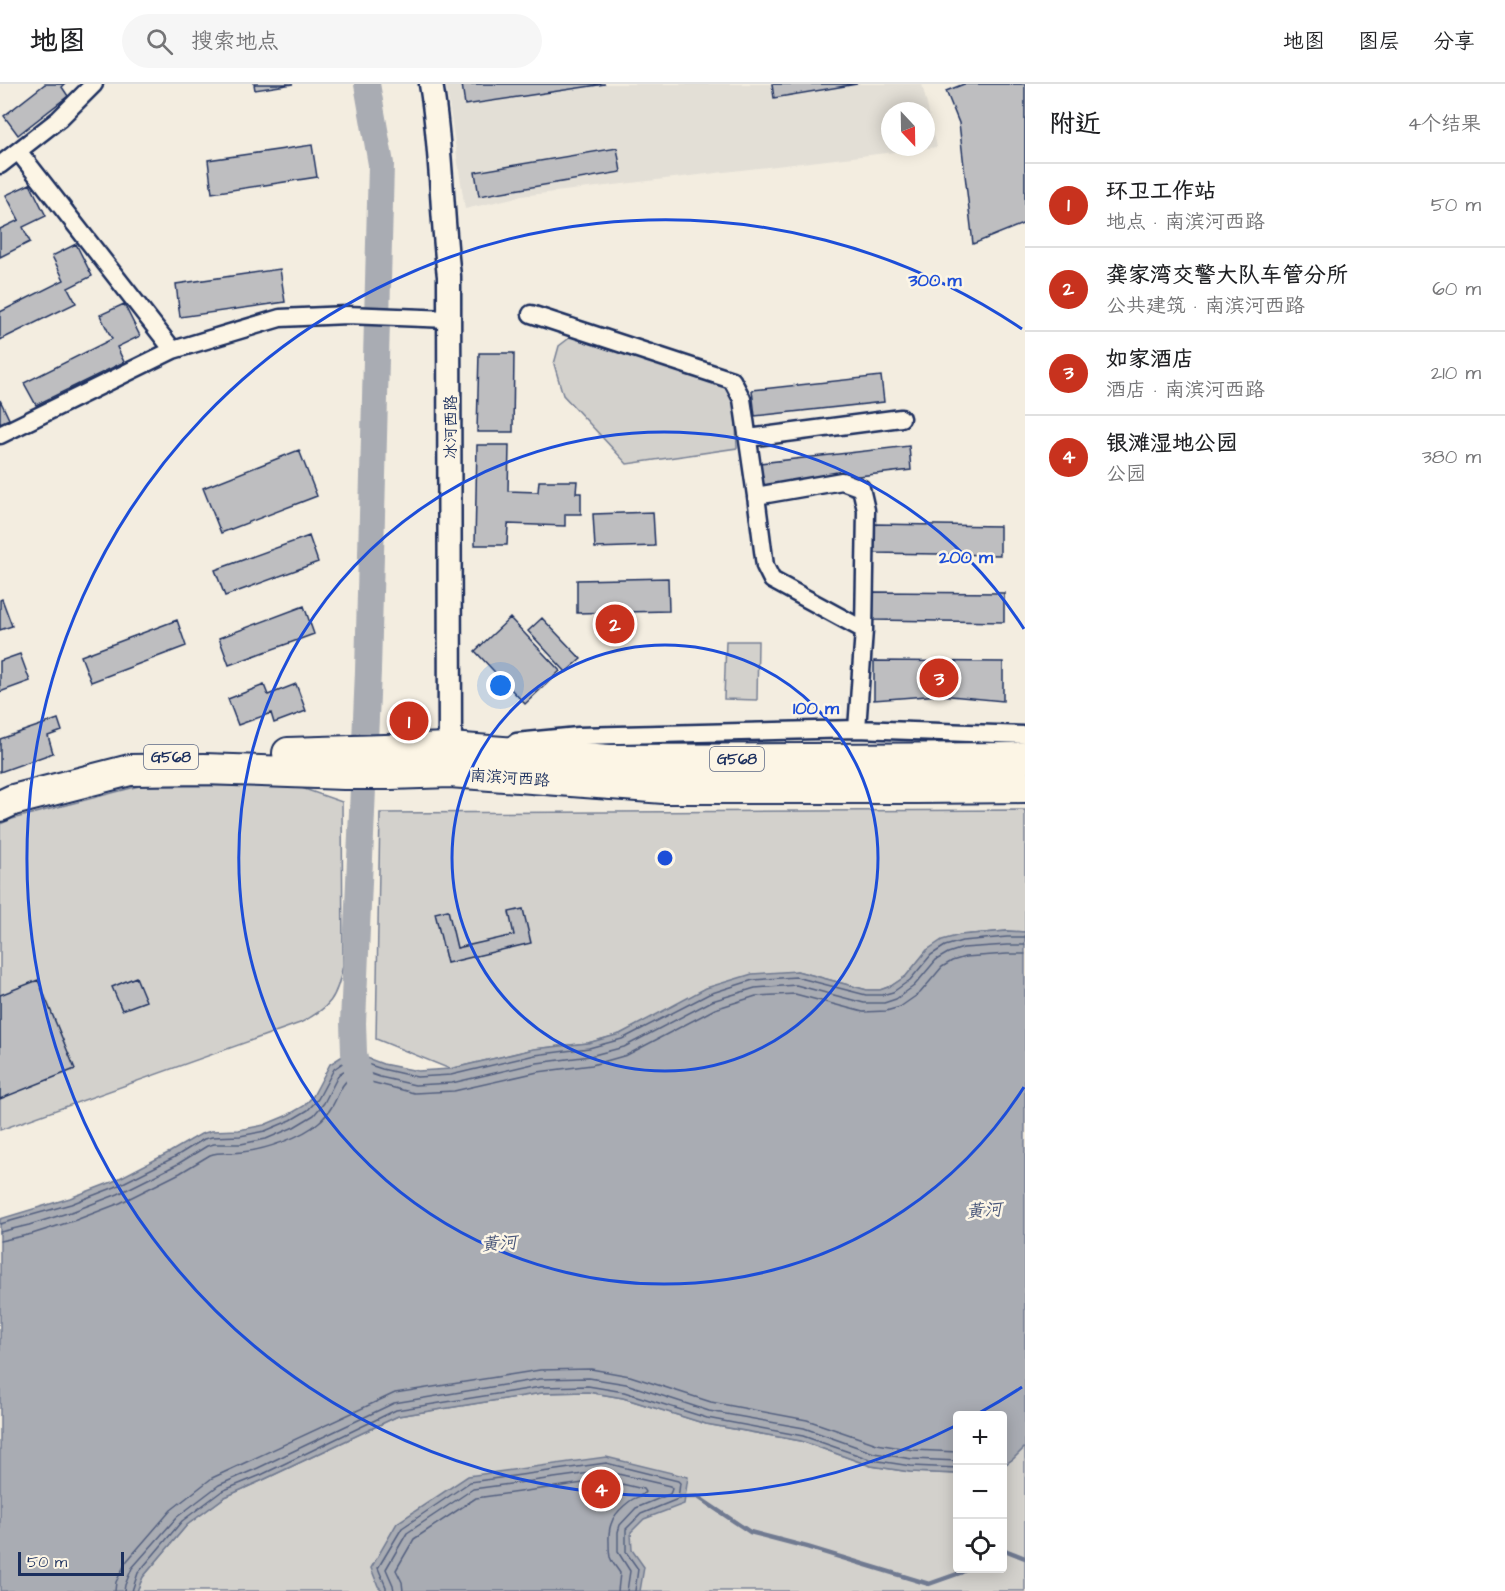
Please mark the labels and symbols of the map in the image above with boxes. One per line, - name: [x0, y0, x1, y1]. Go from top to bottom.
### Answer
- north arrow: [881, 102, 935, 156]
- text: 300 m: [907, 268, 963, 293]
- street label: 冰河西路: [440, 395, 462, 459]
- text: 200 m: [938, 545, 994, 570]
- pin: 2: [596, 602, 634, 646]
- pin: 3: [920, 656, 958, 700]
- your location: [486, 671, 515, 700]
- text: 100 m: [793, 696, 840, 721]
- pin: 1: [390, 698, 428, 744]
- road number: G568: [144, 745, 198, 769]
- road number: G568: [710, 747, 764, 771]
- street label: 南滨河西路: [469, 764, 551, 792]
- centre of rings: [655, 848, 675, 868]
- water label: 黄河: [965, 1197, 1006, 1224]
- water label: 黄河: [480, 1230, 521, 1257]
- pin: 4: [582, 1466, 620, 1512]
- scale bar: [18, 1549, 124, 1576]

